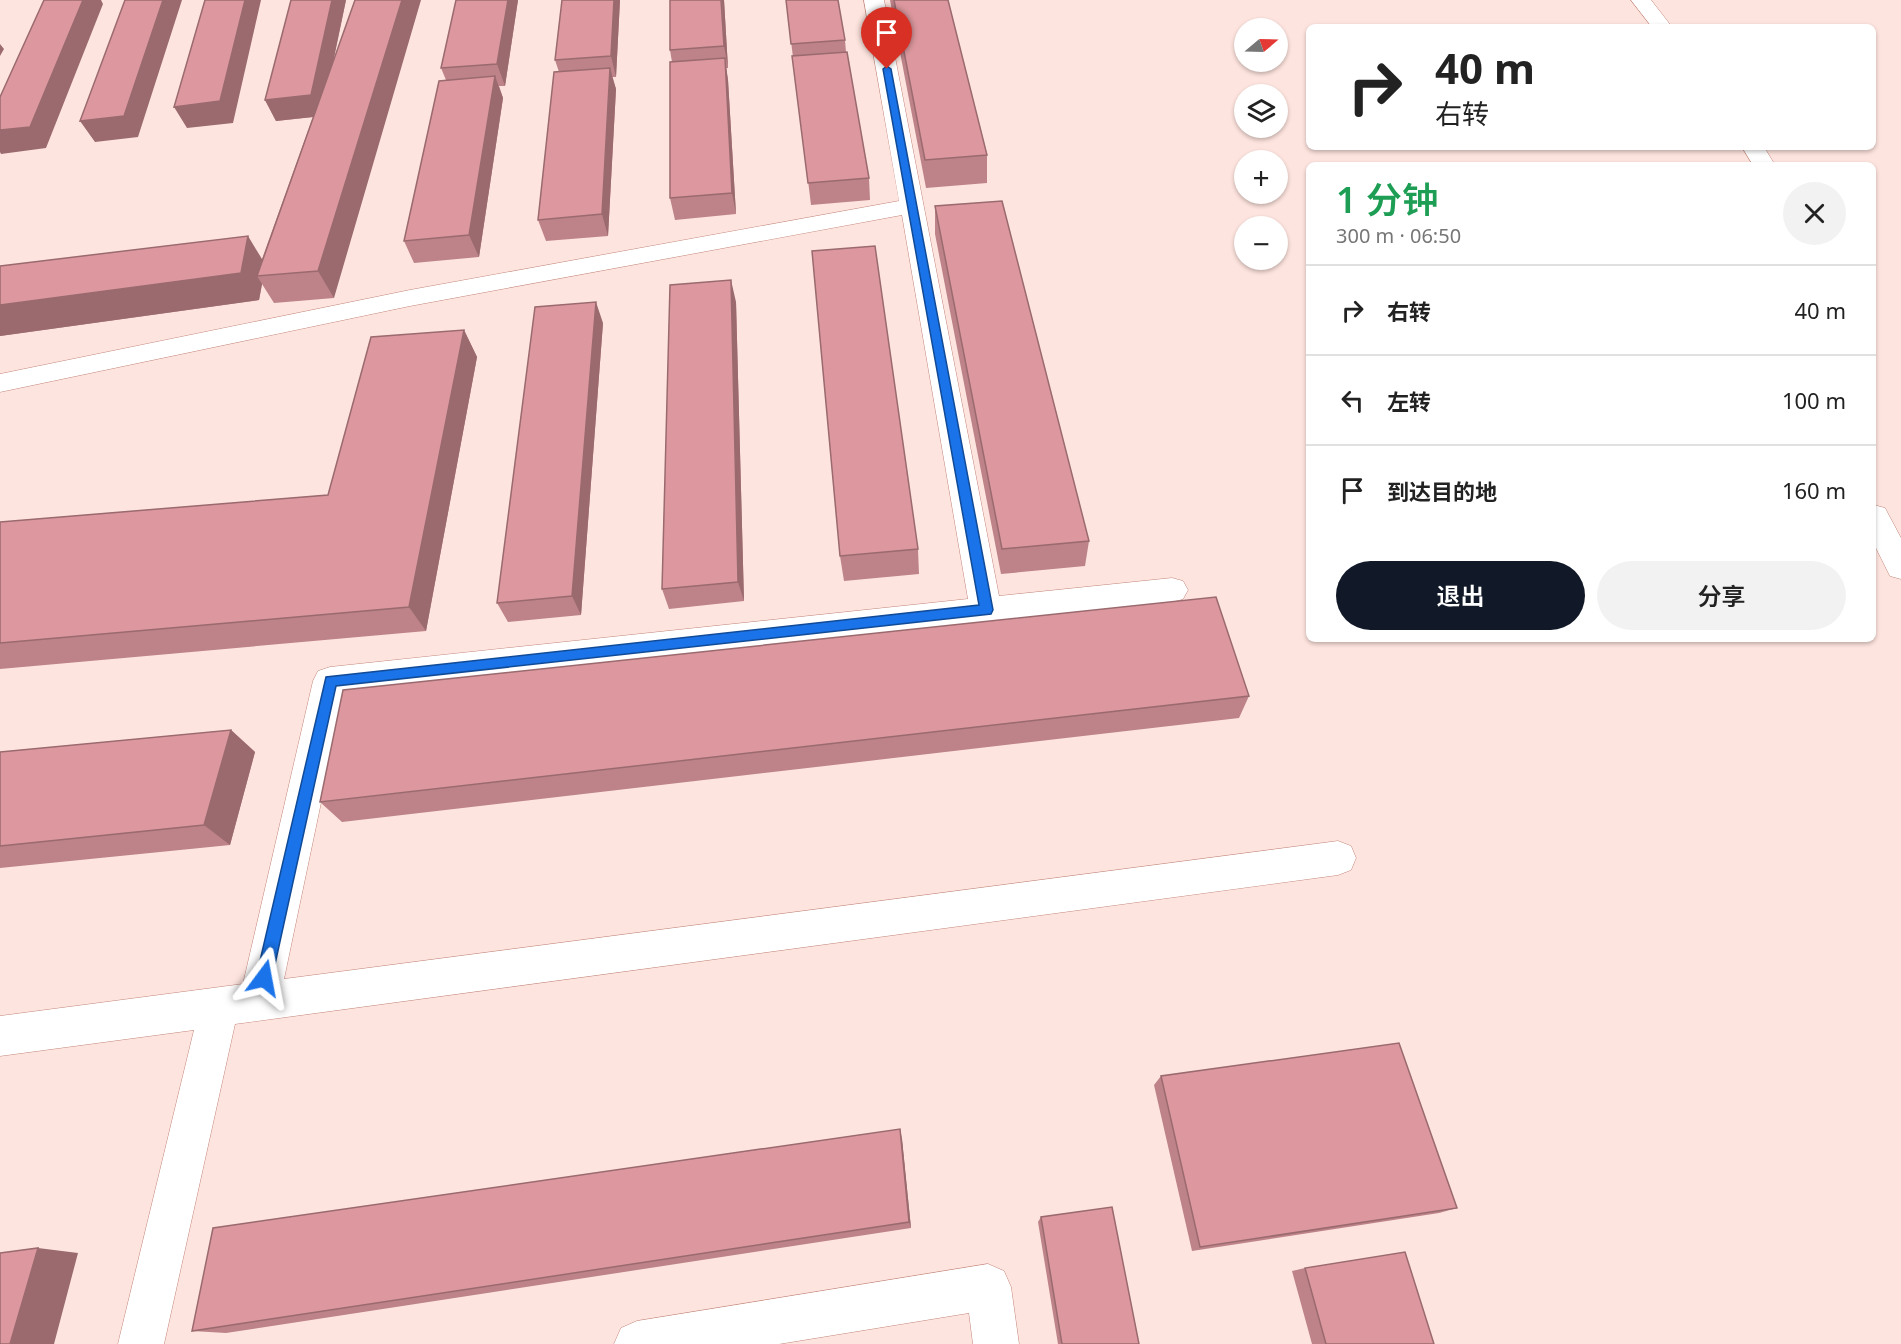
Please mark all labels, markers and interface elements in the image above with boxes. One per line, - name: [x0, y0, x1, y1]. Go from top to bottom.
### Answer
- pin: [861, 7, 912, 69]
- icon: arrive: [870, 16, 903, 49]
- north arrow: [1234, 18, 1288, 72]
- map controls: [1234, 18, 1288, 270]
- text: 40 m: [1435, 39, 1535, 96]
- icon: right: [1336, 48, 1414, 126]
- button: layers: [1234, 84, 1288, 138]
- text: 右转: [1435, 95, 1489, 132]
- button: +: [1234, 150, 1288, 204]
- text: 1 分钟: [1336, 175, 1438, 224]
- button: close: [1783, 182, 1846, 245]
- button: −: [1234, 216, 1288, 270]
- text: 300 m · 06:50: [1336, 222, 1461, 249]
- icon: right: [1336, 294, 1369, 327]
- text: 40 m: [1795, 295, 1846, 325]
- text: 右转: [1387, 296, 1431, 326]
- icon: left: [1336, 384, 1369, 417]
- text: 100 m: [1782, 385, 1846, 415]
- text: 左转: [1387, 386, 1431, 416]
- icon: arrive: [1336, 474, 1369, 507]
- text: 160 m: [1782, 475, 1846, 505]
- text: 到达目的地: [1387, 476, 1497, 506]
- button: 退出: [1336, 561, 1585, 630]
- button: 分享: [1597, 561, 1846, 630]
- position arrow: [232, 946, 296, 1010]

